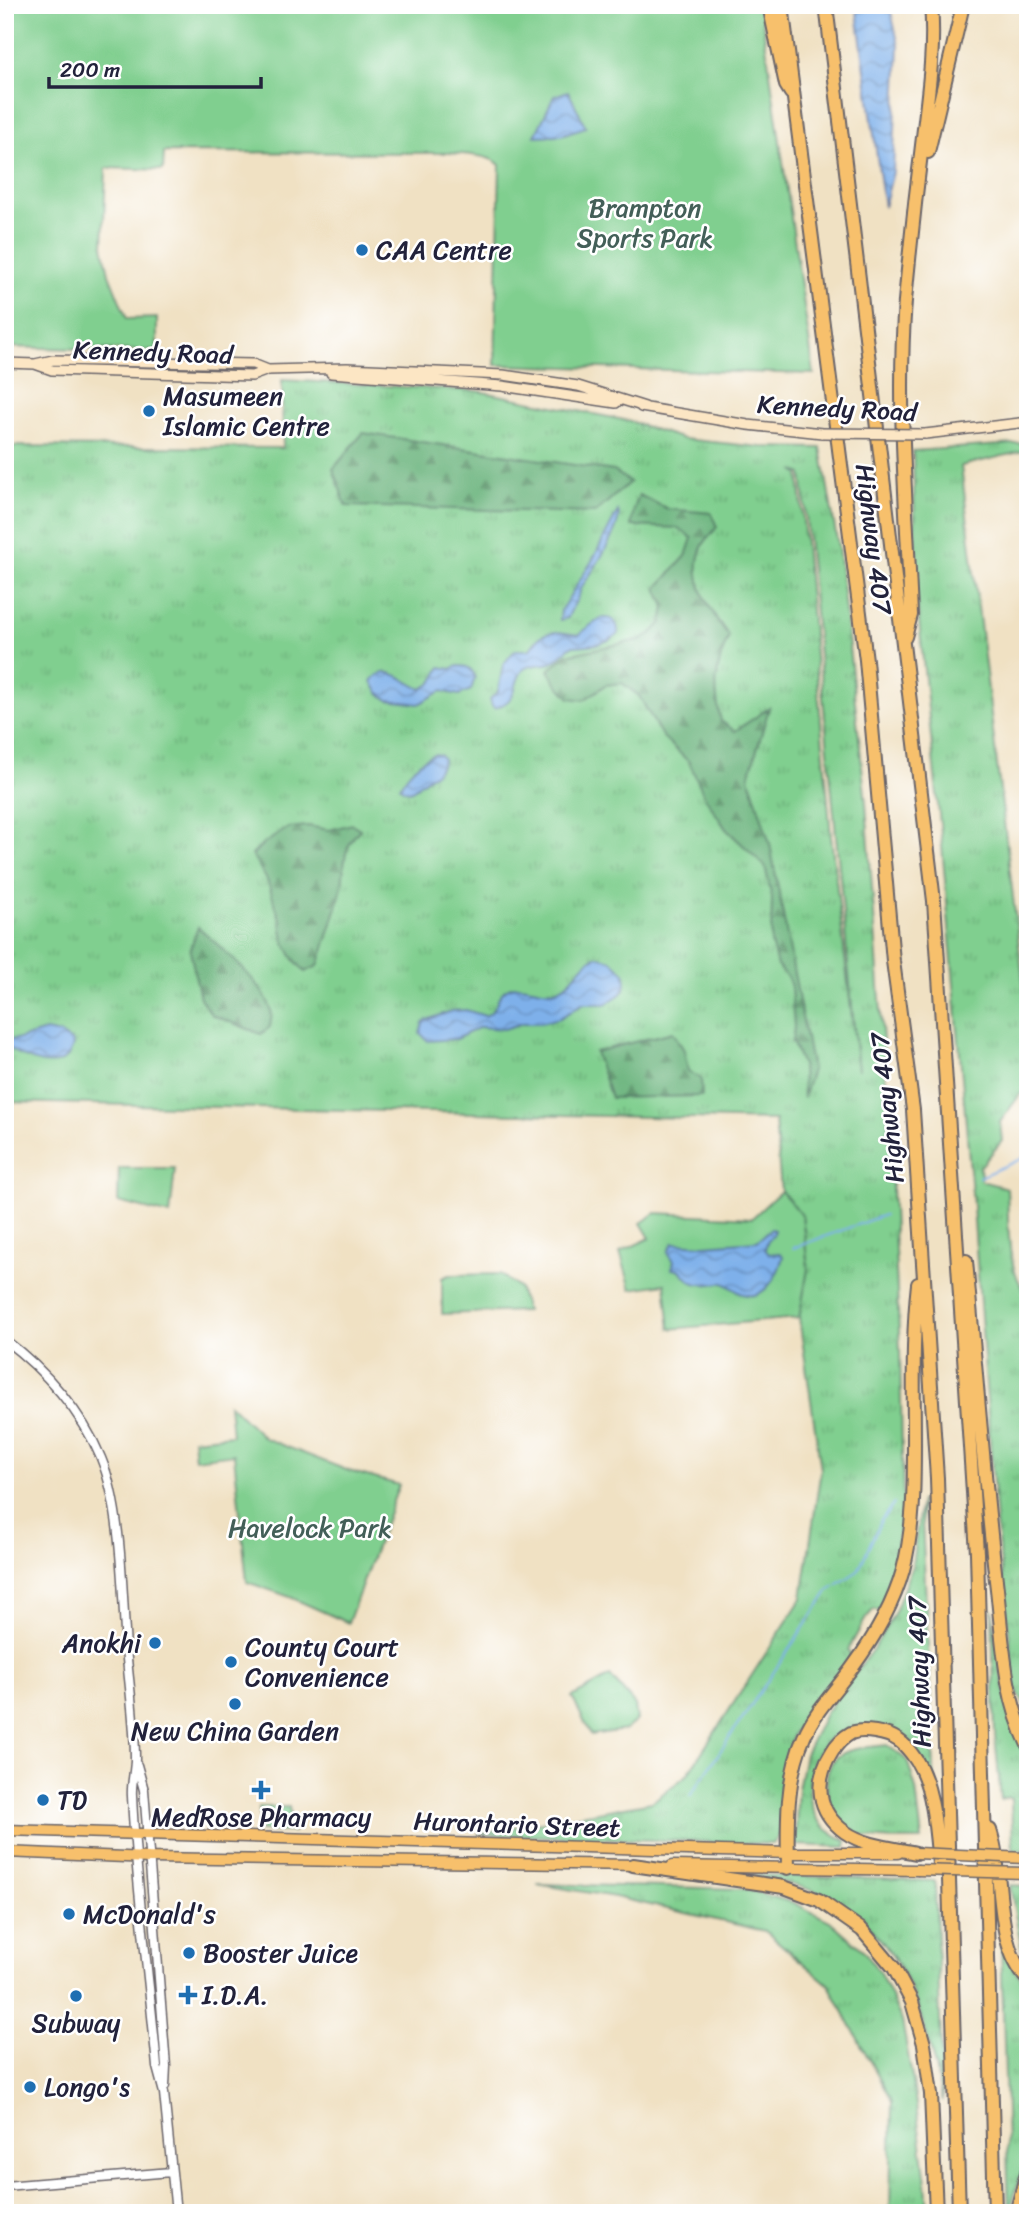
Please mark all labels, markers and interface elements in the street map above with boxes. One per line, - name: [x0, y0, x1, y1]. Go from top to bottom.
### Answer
- scale bar: [49, 46, 261, 90]
- text: 200 m: [60, 51, 120, 89]
- park label: Brampton Sports Park: [577, 185, 713, 261]
- place label: CAA Centre: [376, 227, 512, 273]
- marker: CAA Centre: [354, 242, 370, 258]
- street label: Kennedy Road: [72, 326, 236, 378]
- place label: Masumeen Islamic Centre: [162, 373, 330, 449]
- street label: Kennedy Road: [756, 381, 920, 435]
- marker: Masumeen Islamic Centre: [141, 403, 157, 419]
- street label: Highway 407: [842, 461, 906, 619]
- street label: Highway 407: [856, 1028, 918, 1186]
- park label: Havelock Park: [228, 1505, 392, 1551]
- street label: Highway 407: [893, 1594, 945, 1748]
- place label: Anokhi: [61, 1620, 142, 1666]
- place label: County Court Convenience: [245, 1624, 399, 1700]
- marker: Anokhi: [147, 1635, 163, 1651]
- marker: County Court Convenience: [223, 1654, 239, 1670]
- marker: New China Garden: [227, 1696, 243, 1712]
- place label: New China Garden: [131, 1708, 339, 1754]
- place label: TD: [57, 1777, 87, 1823]
- marker: MedRose Pharmacy: [253, 1782, 269, 1798]
- marker: TD: [35, 1792, 51, 1808]
- place label: MedRose Pharmacy: [151, 1794, 372, 1840]
- street label: Hurontario Street: [413, 1797, 621, 1851]
- place label: McDonald's: [83, 1891, 216, 1937]
- marker: McDonald's: [61, 1906, 77, 1922]
- place label: Booster Juice: [203, 1930, 358, 1976]
- marker: Booster Juice: [181, 1945, 197, 1961]
- place label: I.D.A.: [201, 1972, 268, 2018]
- marker: I.D.A.: [180, 1987, 196, 2003]
- marker: Subway: [68, 1988, 84, 2004]
- place label: Subway: [32, 2000, 121, 2046]
- place label: Longo's: [44, 2064, 130, 2110]
- marker: Longo's: [22, 2079, 38, 2095]

